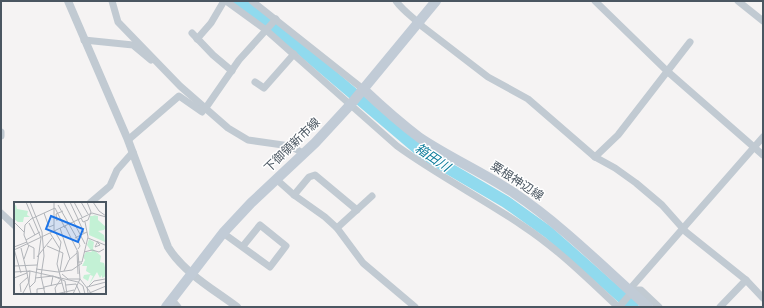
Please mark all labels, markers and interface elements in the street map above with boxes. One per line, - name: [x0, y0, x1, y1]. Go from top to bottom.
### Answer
- street label: 下御領新市線: [261, 114, 323, 176]
- water label: 箱田川: [412, 139, 455, 176]
- street label: 粟根神辺線: [487, 158, 547, 204]
- inset map: [14, 202, 106, 294]

